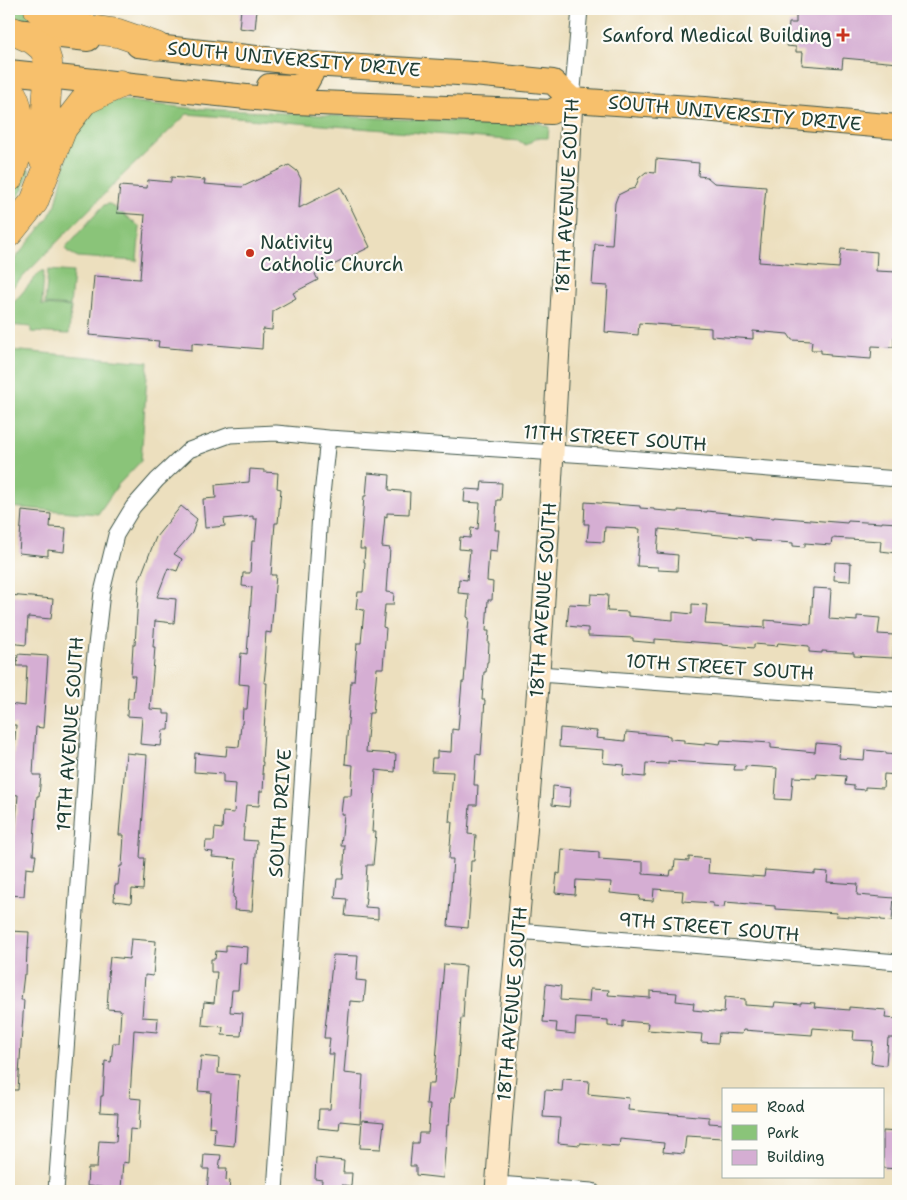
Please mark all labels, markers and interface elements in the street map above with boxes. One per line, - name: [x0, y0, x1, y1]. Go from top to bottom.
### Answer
- place label: Sanford Medical Building: [602, 23, 832, 48]
- marker: Sanford Medical Building: [836, 28, 850, 42]
- street label: SOUTH UNIVERSITY DRIVE: [166, 35, 422, 83]
- street label: SOUTH UNIVERSITY DRIVE: [607, 89, 863, 137]
- street label: 18TH AVENUE SOUTH: [549, 98, 585, 294]
- place label: Nativity Catholic Church: [260, 230, 404, 277]
- marker: Nativity Catholic Church: [244, 247, 256, 259]
- street label: 11TH STREET SOUTH: [522, 419, 708, 457]
- street label: 18TH AVENUE SOUTH: [524, 502, 562, 698]
- street label: 19TH AVENUE SOUTH: [51, 636, 89, 832]
- street label: 10TH STREET SOUTH: [625, 648, 815, 686]
- street label: SOUTH DRIVE: [263, 748, 297, 878]
- street label: 18TH AVENUE SOUTH: [491, 905, 533, 1103]
- street label: 9TH STREET SOUTH: [618, 907, 800, 947]
- legend: [722, 1088, 884, 1178]
- text: Road: [767, 1097, 805, 1117]
- text: Park: [767, 1123, 799, 1143]
- text: Building: [767, 1147, 824, 1167]

